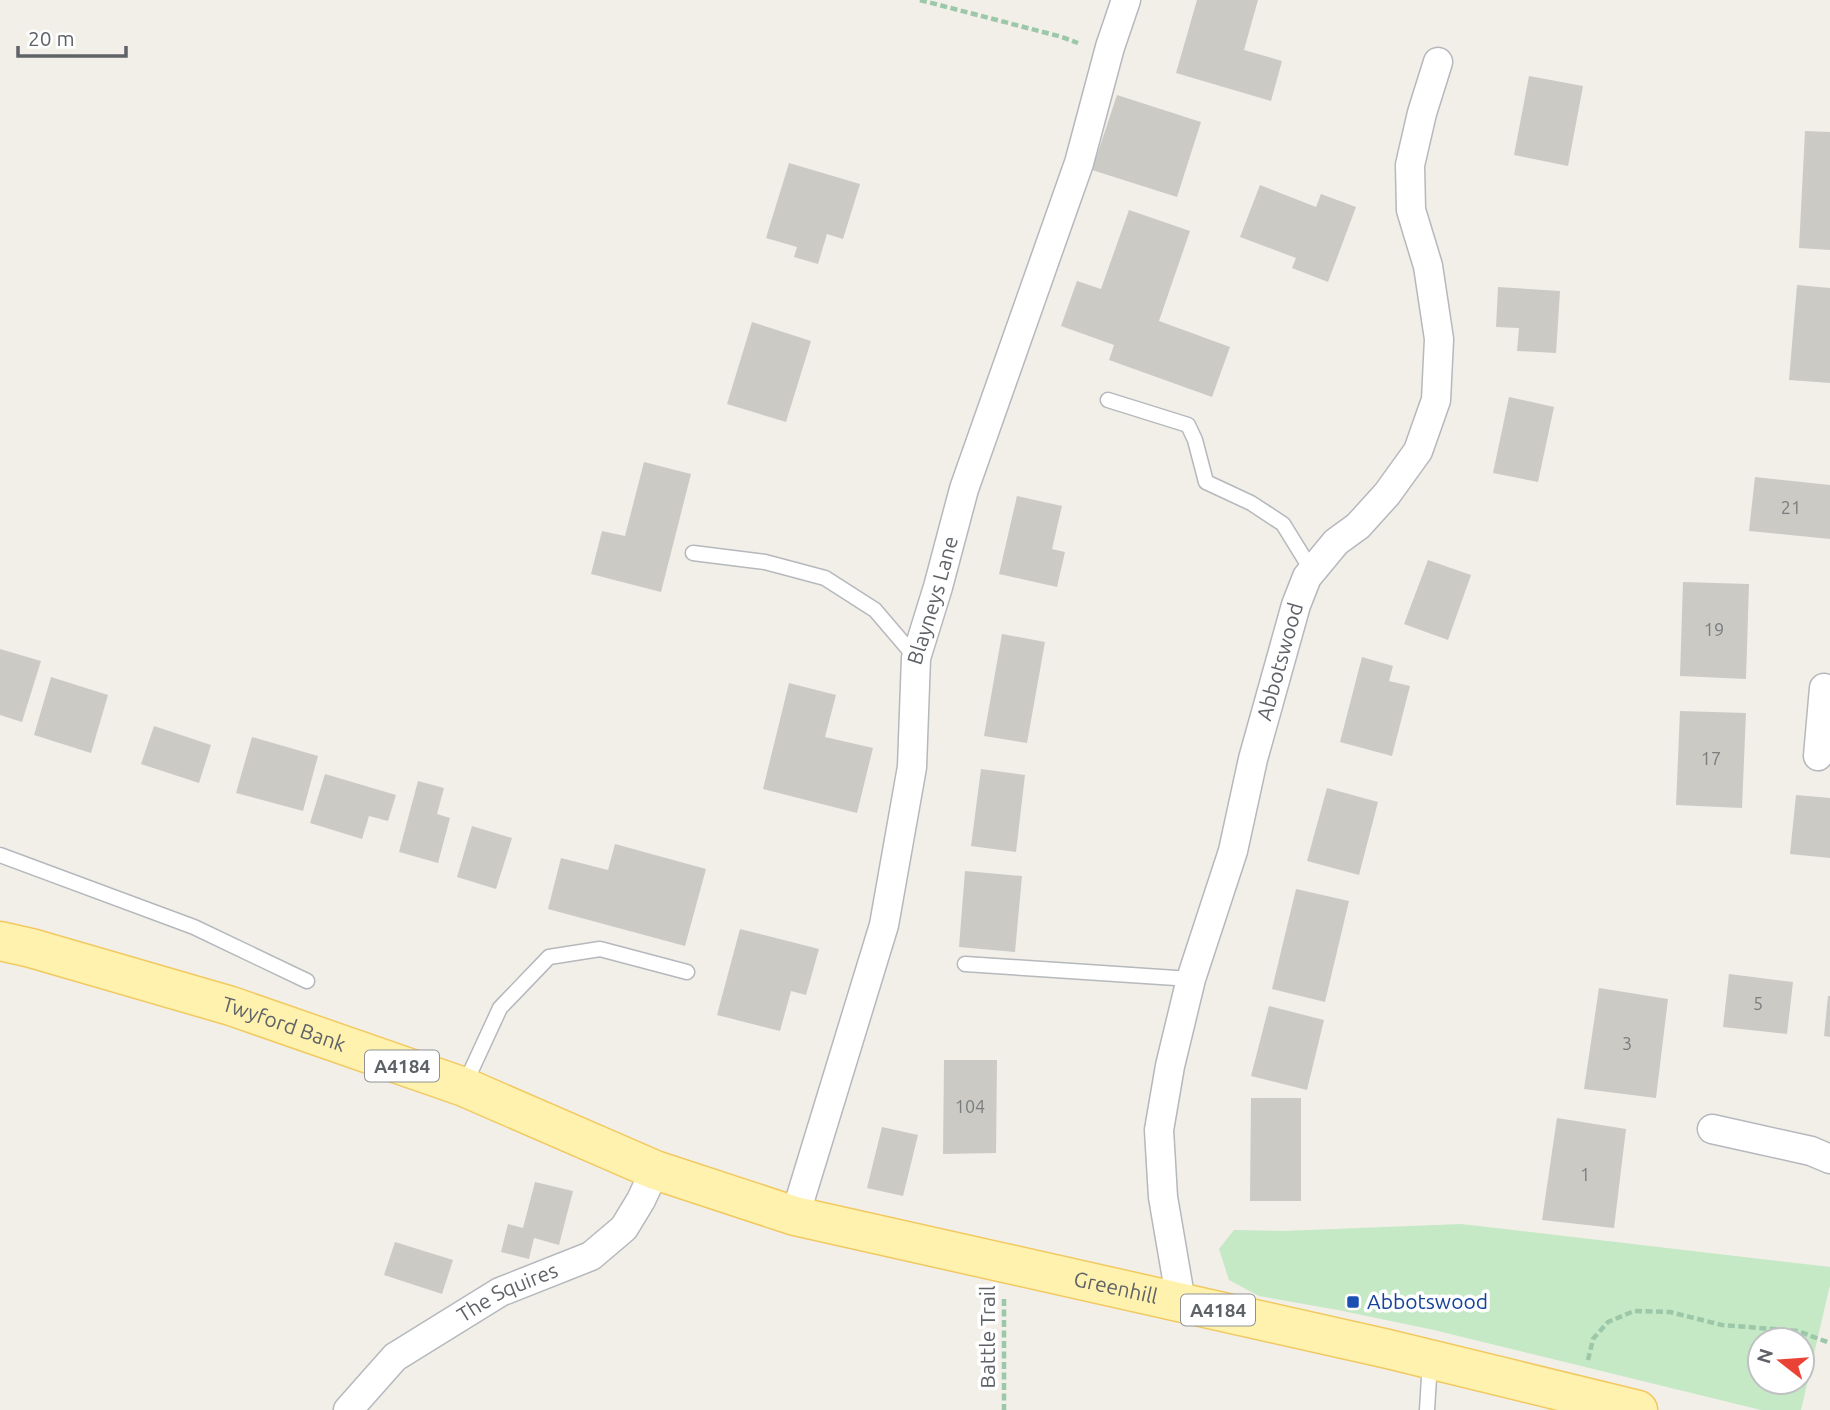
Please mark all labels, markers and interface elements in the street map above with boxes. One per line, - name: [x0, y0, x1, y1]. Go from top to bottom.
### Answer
- scale bar: [18, 14, 126, 58]
- text: 20 m: [28, 26, 75, 50]
- house number: 21: [1781, 497, 1801, 517]
- street label: Blayneys Lane: [902, 533, 962, 667]
- street label: Abbotswood: [1251, 600, 1307, 723]
- house number: 19: [1704, 619, 1724, 639]
- house number: 17: [1701, 748, 1721, 768]
- street label: Twyford Bank: [220, 991, 349, 1056]
- house number: 5: [1753, 993, 1763, 1013]
- house number: 3: [1622, 1033, 1632, 1053]
- road number: A4184: [365, 1050, 439, 1082]
- house number: 104: [955, 1096, 985, 1116]
- house number: 1: [1580, 1164, 1590, 1184]
- street label: The Squires: [452, 1257, 561, 1327]
- street label: Greenhill: [1072, 1266, 1160, 1308]
- street label: Battle Trail: [975, 1286, 999, 1388]
- place label: Abbotswood: [1367, 1289, 1488, 1313]
- road number: A4184: [1181, 1294, 1255, 1326]
- marker: Abbotswood: [1345, 1294, 1361, 1310]
- north arrow: [1746, 1326, 1816, 1396]
- text: N: [1752, 1346, 1777, 1366]

